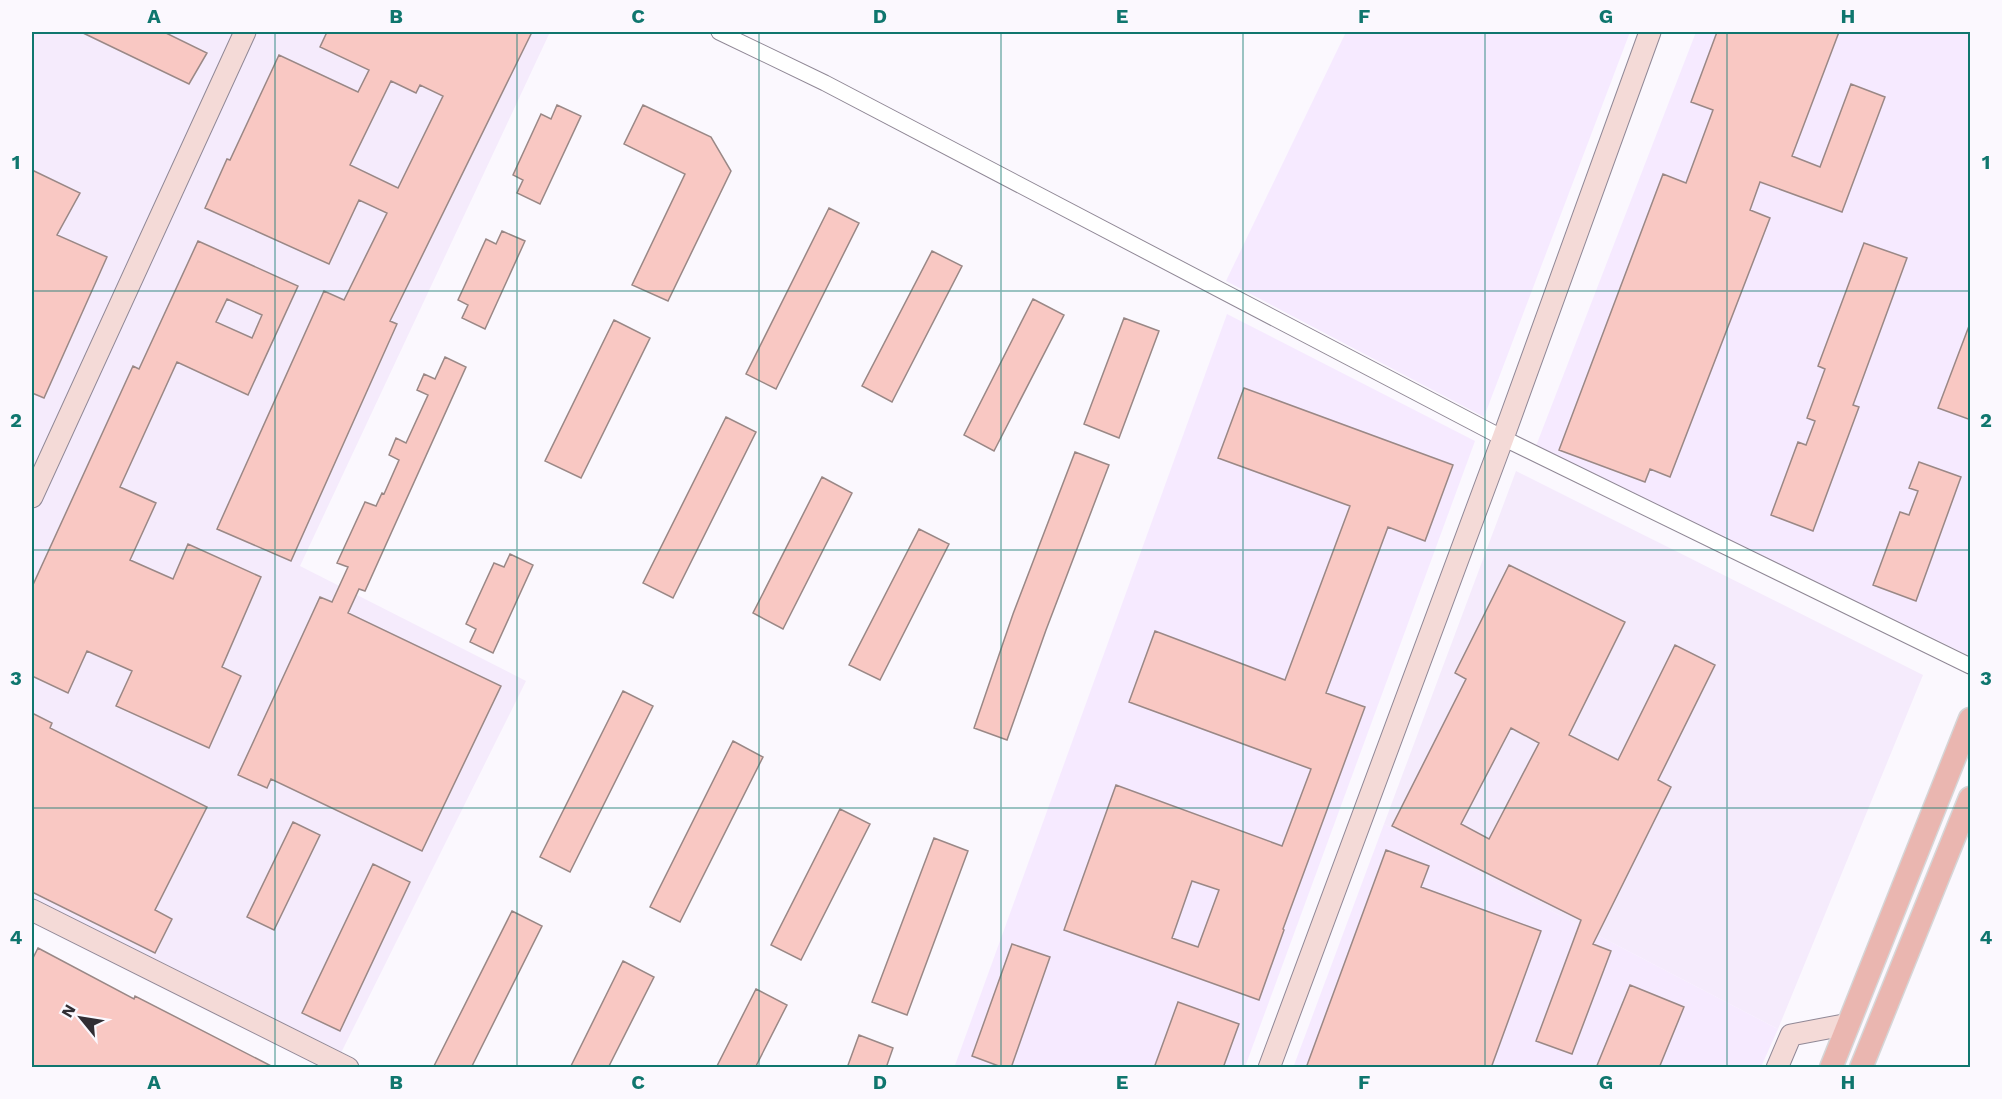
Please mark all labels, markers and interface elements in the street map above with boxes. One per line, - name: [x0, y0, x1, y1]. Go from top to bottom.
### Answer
- text: A: [147, 4, 161, 28]
- text: B: [389, 4, 403, 28]
- text: C: [631, 4, 645, 28]
- text: D: [873, 4, 887, 28]
- text: E: [1116, 4, 1128, 28]
- text: F: [1358, 4, 1370, 28]
- text: G: [1599, 4, 1613, 28]
- text: H: [1841, 4, 1855, 28]
- text: 1: [12, 150, 20, 174]
- text: 1: [1982, 150, 1990, 174]
- text: 2: [10, 408, 22, 432]
- text: 2: [1980, 408, 1992, 432]
- text: 3: [10, 666, 22, 690]
- text: 3: [1980, 666, 1992, 690]
- text: 4: [10, 925, 23, 949]
- text: 4: [1980, 925, 1993, 949]
- north arrow: [51, 988, 111, 1048]
- text: N: [57, 1001, 80, 1021]
- text: A: [147, 1070, 161, 1094]
- text: B: [389, 1070, 403, 1094]
- text: C: [631, 1070, 645, 1094]
- text: D: [873, 1070, 887, 1094]
- text: E: [1116, 1070, 1128, 1094]
- text: F: [1358, 1070, 1370, 1094]
- text: G: [1599, 1070, 1613, 1094]
- text: H: [1841, 1070, 1855, 1094]

